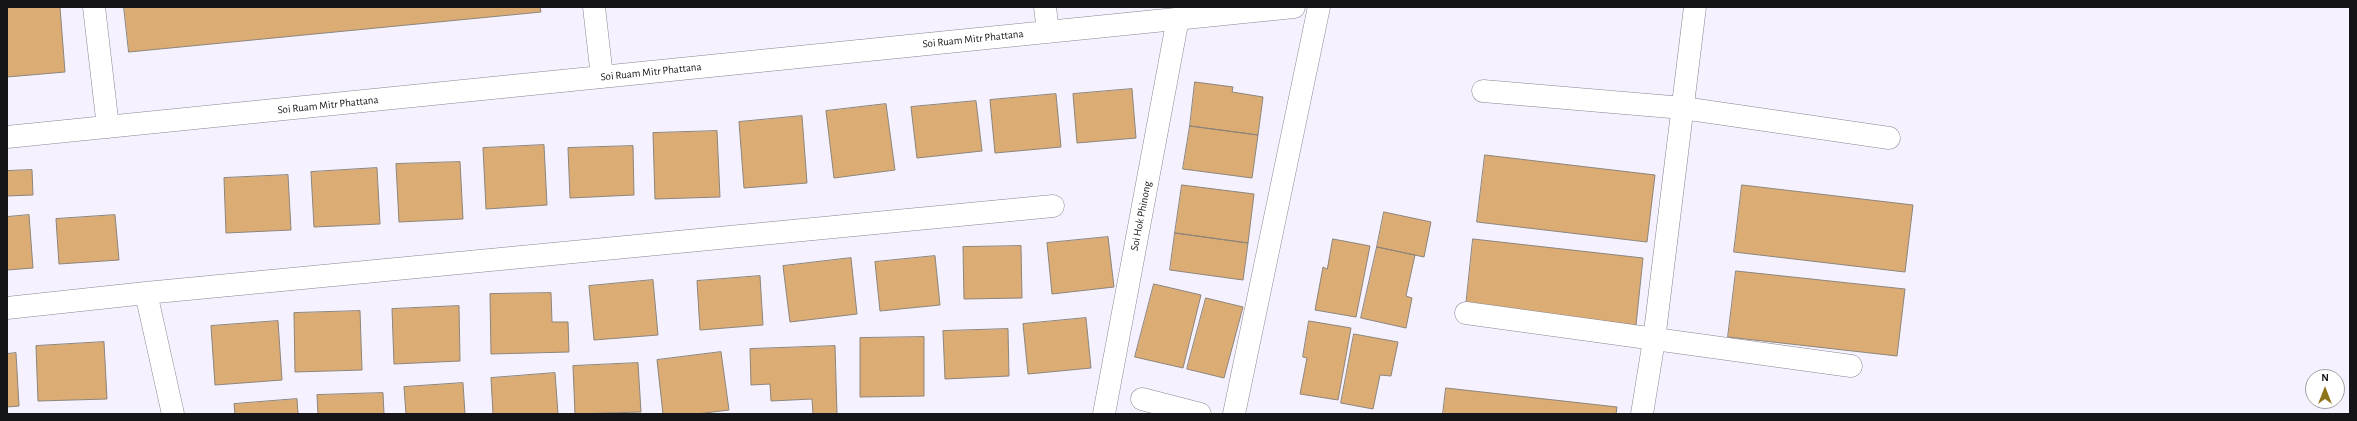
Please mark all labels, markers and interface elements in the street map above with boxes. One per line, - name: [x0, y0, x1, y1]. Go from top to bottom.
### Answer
- street label: Soi Ruam Mitr Phattana: [922, 27, 1024, 51]
- street label: Soi Ruam Mitr Phattana: [600, 60, 702, 84]
- street label: Soi Ruam Mitr Phattana: [277, 93, 379, 117]
- street label: Soi Hok Phinong: [1128, 180, 1154, 252]
- north arrow: [2305, 369, 2345, 409]
- text: N: [2321, 372, 2329, 383]

